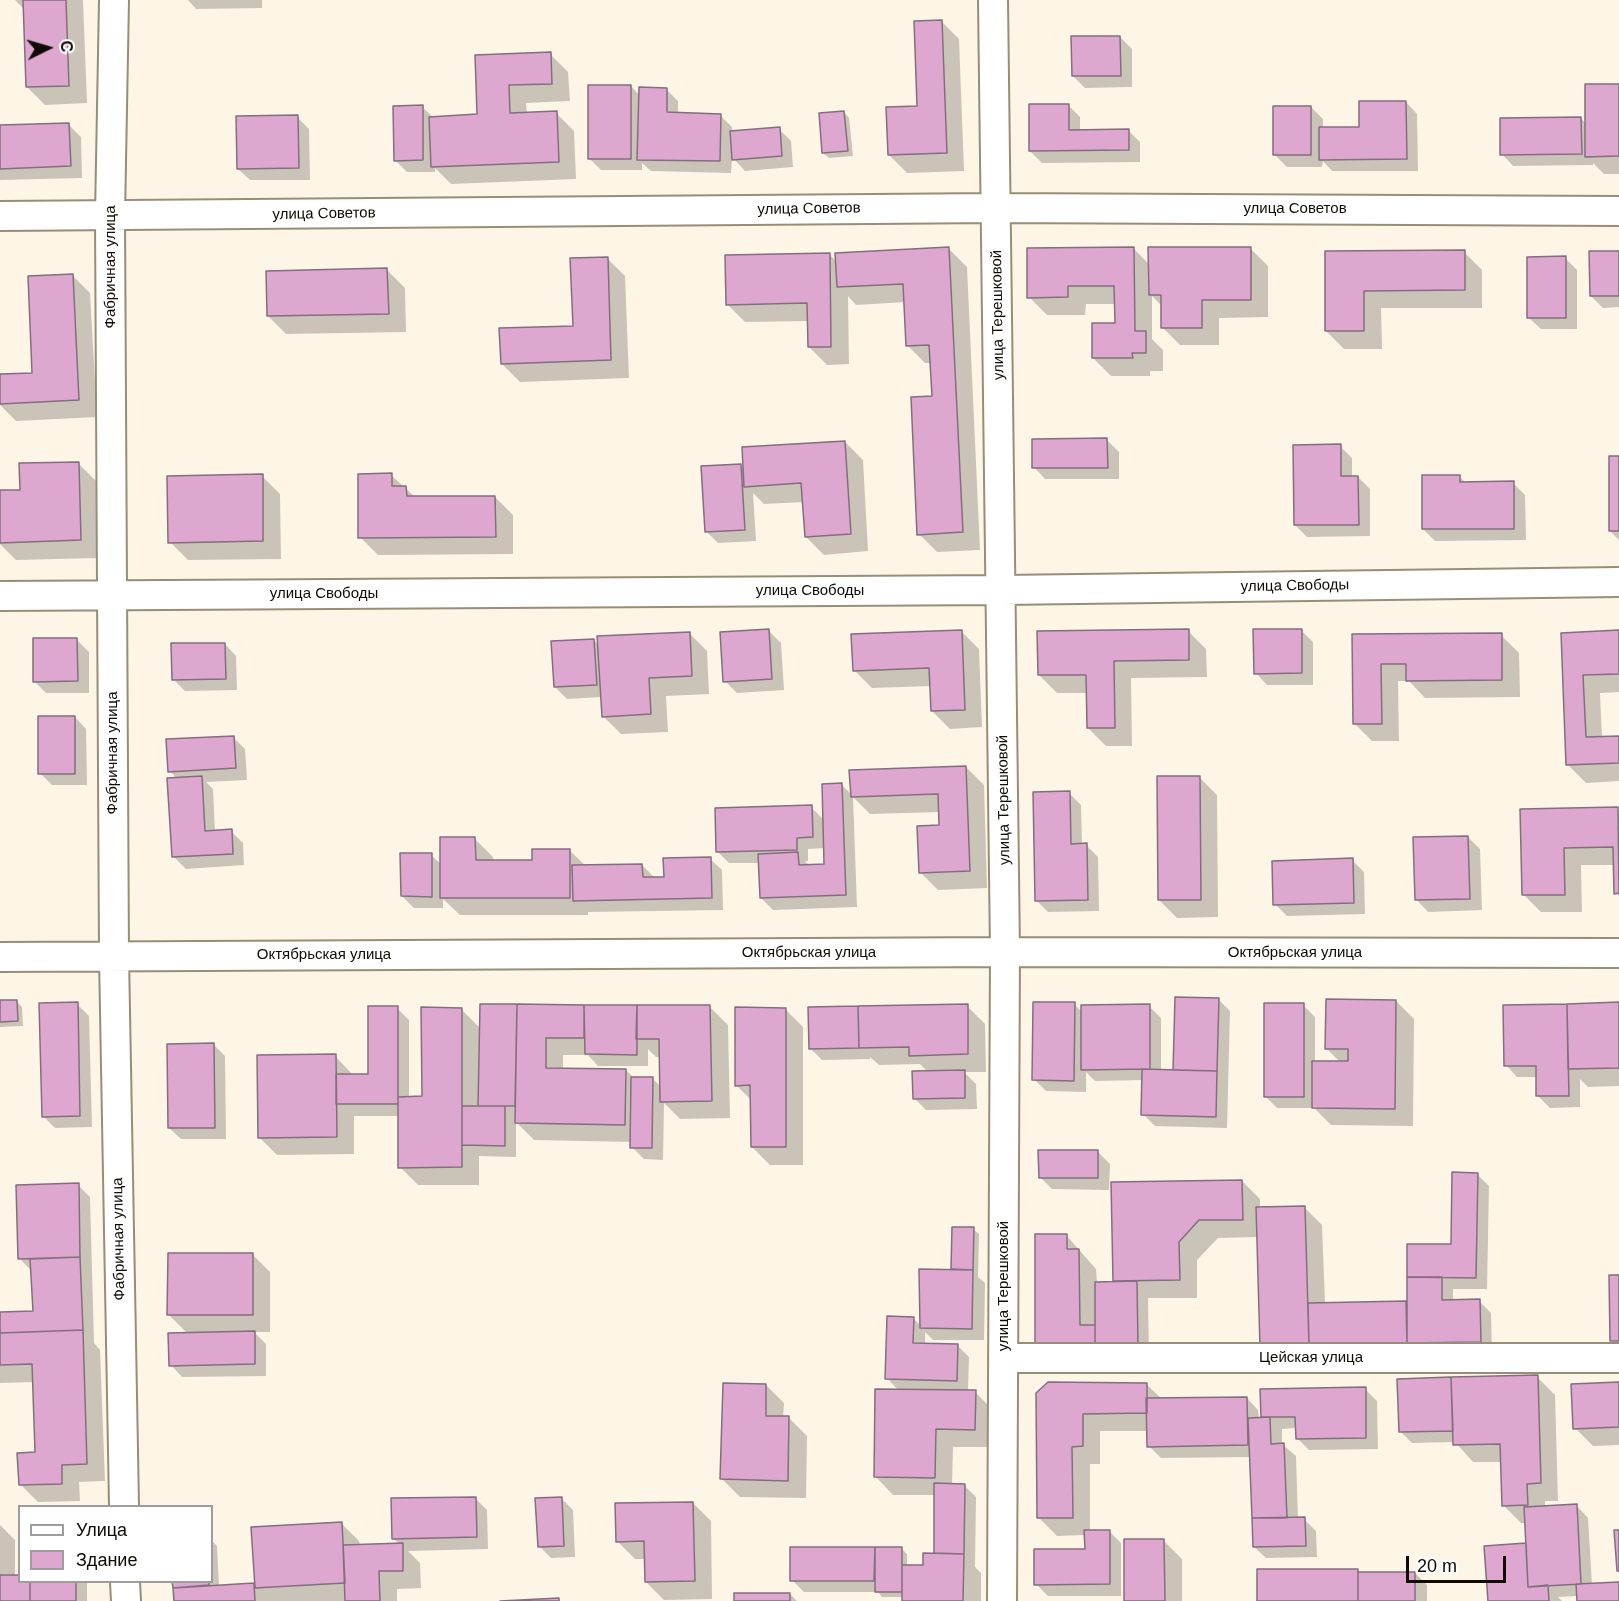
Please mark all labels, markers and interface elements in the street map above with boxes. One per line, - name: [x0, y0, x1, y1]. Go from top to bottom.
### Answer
- north arrow: [18, 18, 78, 78]
- text: С: [57, 40, 75, 53]
- street label: улица Советов: [757, 199, 861, 219]
- street label: улица Советов: [1243, 200, 1347, 218]
- street label: улица Советов: [272, 204, 376, 224]
- street label: Фабричная улица: [102, 205, 120, 329]
- street label: улица Терешковой: [988, 250, 1008, 380]
- street label: улица Свободы: [1241, 576, 1349, 596]
- street label: улица Свободы: [756, 582, 864, 600]
- street label: улица Свободы: [270, 585, 378, 603]
- street label: Фабричная улица: [104, 691, 122, 815]
- street label: улица Терешковой: [994, 735, 1014, 865]
- street label: Октябрьская улица: [742, 944, 876, 962]
- street label: Октябрьская улица: [1228, 944, 1362, 962]
- street label: Октябрьская улица: [257, 946, 391, 964]
- street label: Фабричная улица: [109, 1177, 129, 1301]
- street label: улица Терешковой: [995, 1221, 1013, 1351]
- street label: Цейская улица: [1259, 1349, 1363, 1367]
- legend: [18, 1505, 213, 1583]
- text: Улица: [76, 1520, 127, 1540]
- scale bar: [1409, 1544, 1510, 1582]
- text: Здание: [76, 1550, 137, 1570]
- text: 20 m: [1417, 1556, 1457, 1576]

